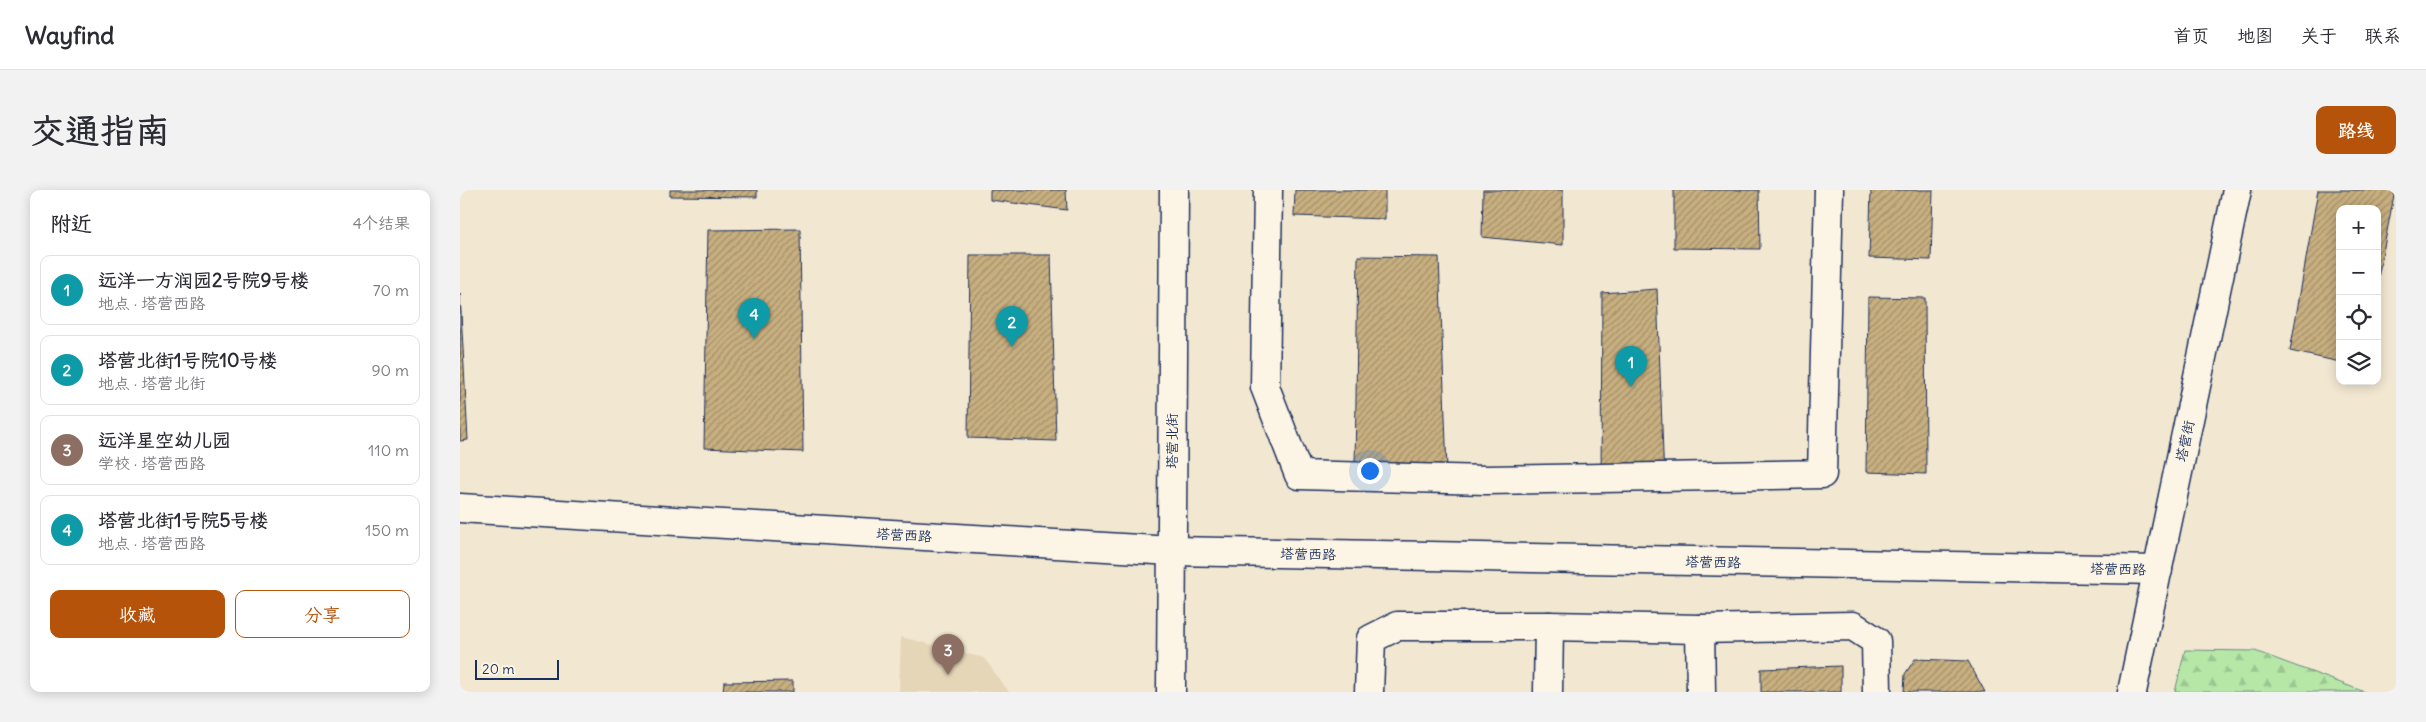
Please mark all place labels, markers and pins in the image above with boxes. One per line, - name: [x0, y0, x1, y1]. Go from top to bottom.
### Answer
- pin: 4: [738, 298, 770, 339]
- pin: 2: [996, 306, 1028, 347]
- pin: 1: [1615, 346, 1647, 387]
- pin: 3: [932, 634, 964, 675]

